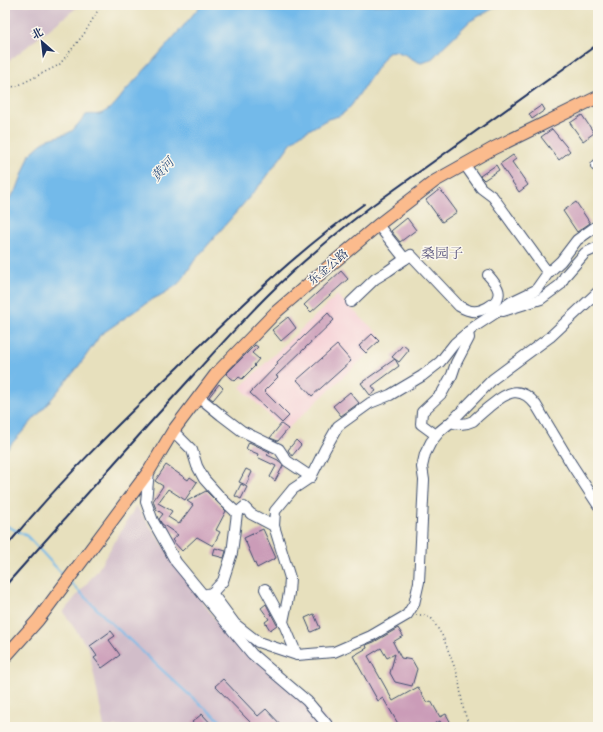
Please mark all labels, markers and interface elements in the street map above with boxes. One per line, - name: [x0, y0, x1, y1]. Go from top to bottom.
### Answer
- north arrow: [22, 22, 62, 62]
- text: 北: [30, 25, 45, 42]
- water label: 黄河: [148, 153, 178, 184]
- district label: 桑园子: [421, 245, 463, 262]
- street label: 东金公路: [305, 246, 351, 288]

